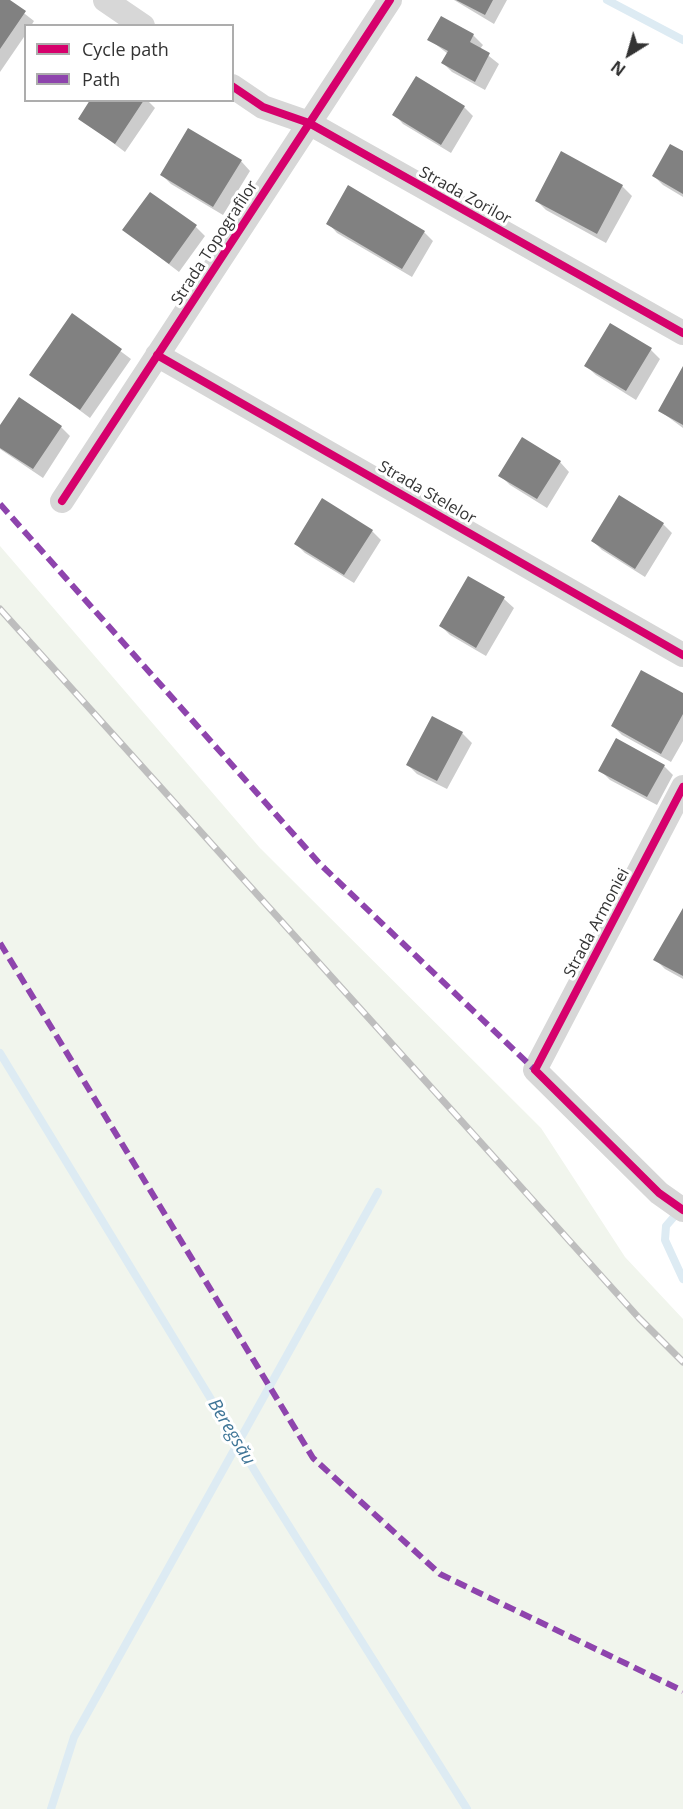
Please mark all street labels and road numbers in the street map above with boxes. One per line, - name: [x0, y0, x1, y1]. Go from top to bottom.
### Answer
- street label: Strada Zorilor: [416, 163, 514, 229]
- street label: Strada Topografilor: [168, 177, 262, 309]
- street label: Strada Stelelor: [375, 457, 479, 529]
- street label: Strada Armoniei: [560, 865, 634, 981]

